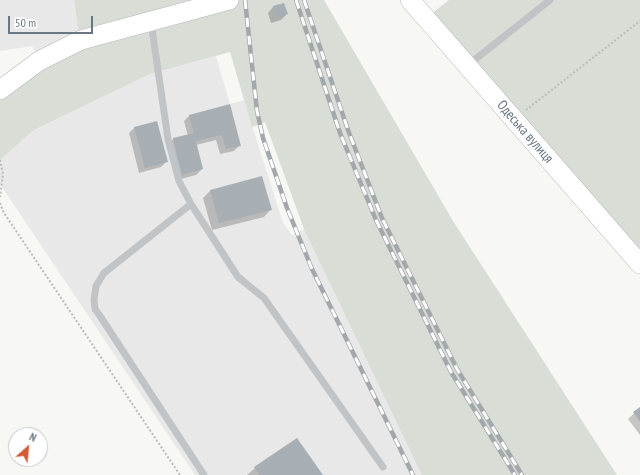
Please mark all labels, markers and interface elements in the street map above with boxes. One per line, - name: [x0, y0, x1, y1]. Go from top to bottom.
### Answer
- scale bar: [10, 8, 95, 34]
- text: 50 m: [15, 15, 36, 30]
- street label: Одеська вулиця: [493, 97, 557, 167]
- north arrow: [8, 427, 48, 467]
- text: N: [27, 430, 39, 445]

